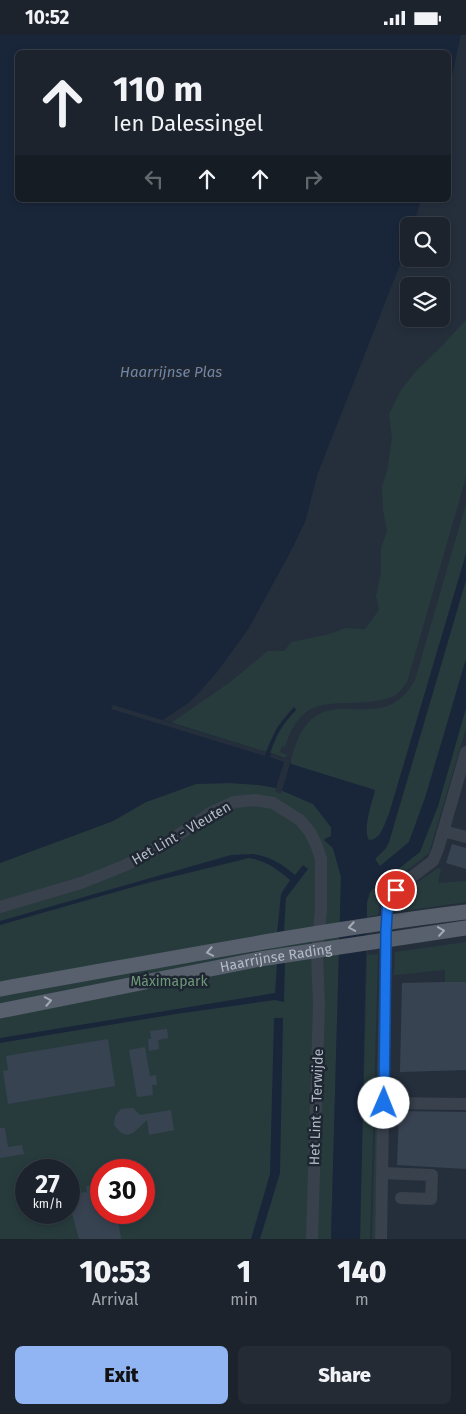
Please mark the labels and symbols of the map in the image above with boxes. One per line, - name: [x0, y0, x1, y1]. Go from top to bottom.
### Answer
- water label: Haarrijnse Plas: [120, 363, 222, 381]
- street label: Het Lint - Vleuten: [129, 798, 234, 869]
- pin: [375, 869, 417, 911]
- one-way arrow: [347, 922, 356, 932]
- one-way arrow: [438, 926, 446, 937]
- street label: Haarrijnse Rading: [218, 940, 334, 976]
- one-way arrow: [205, 947, 214, 957]
- park label: Máximapark: [130, 973, 208, 990]
- one-way arrow: [43, 996, 52, 1007]
- street label: Het Lint - Terwijde: [306, 1048, 327, 1166]
- position arrow: [357, 1076, 409, 1128]
- speed limit sign: 30: [90, 1159, 155, 1224]

